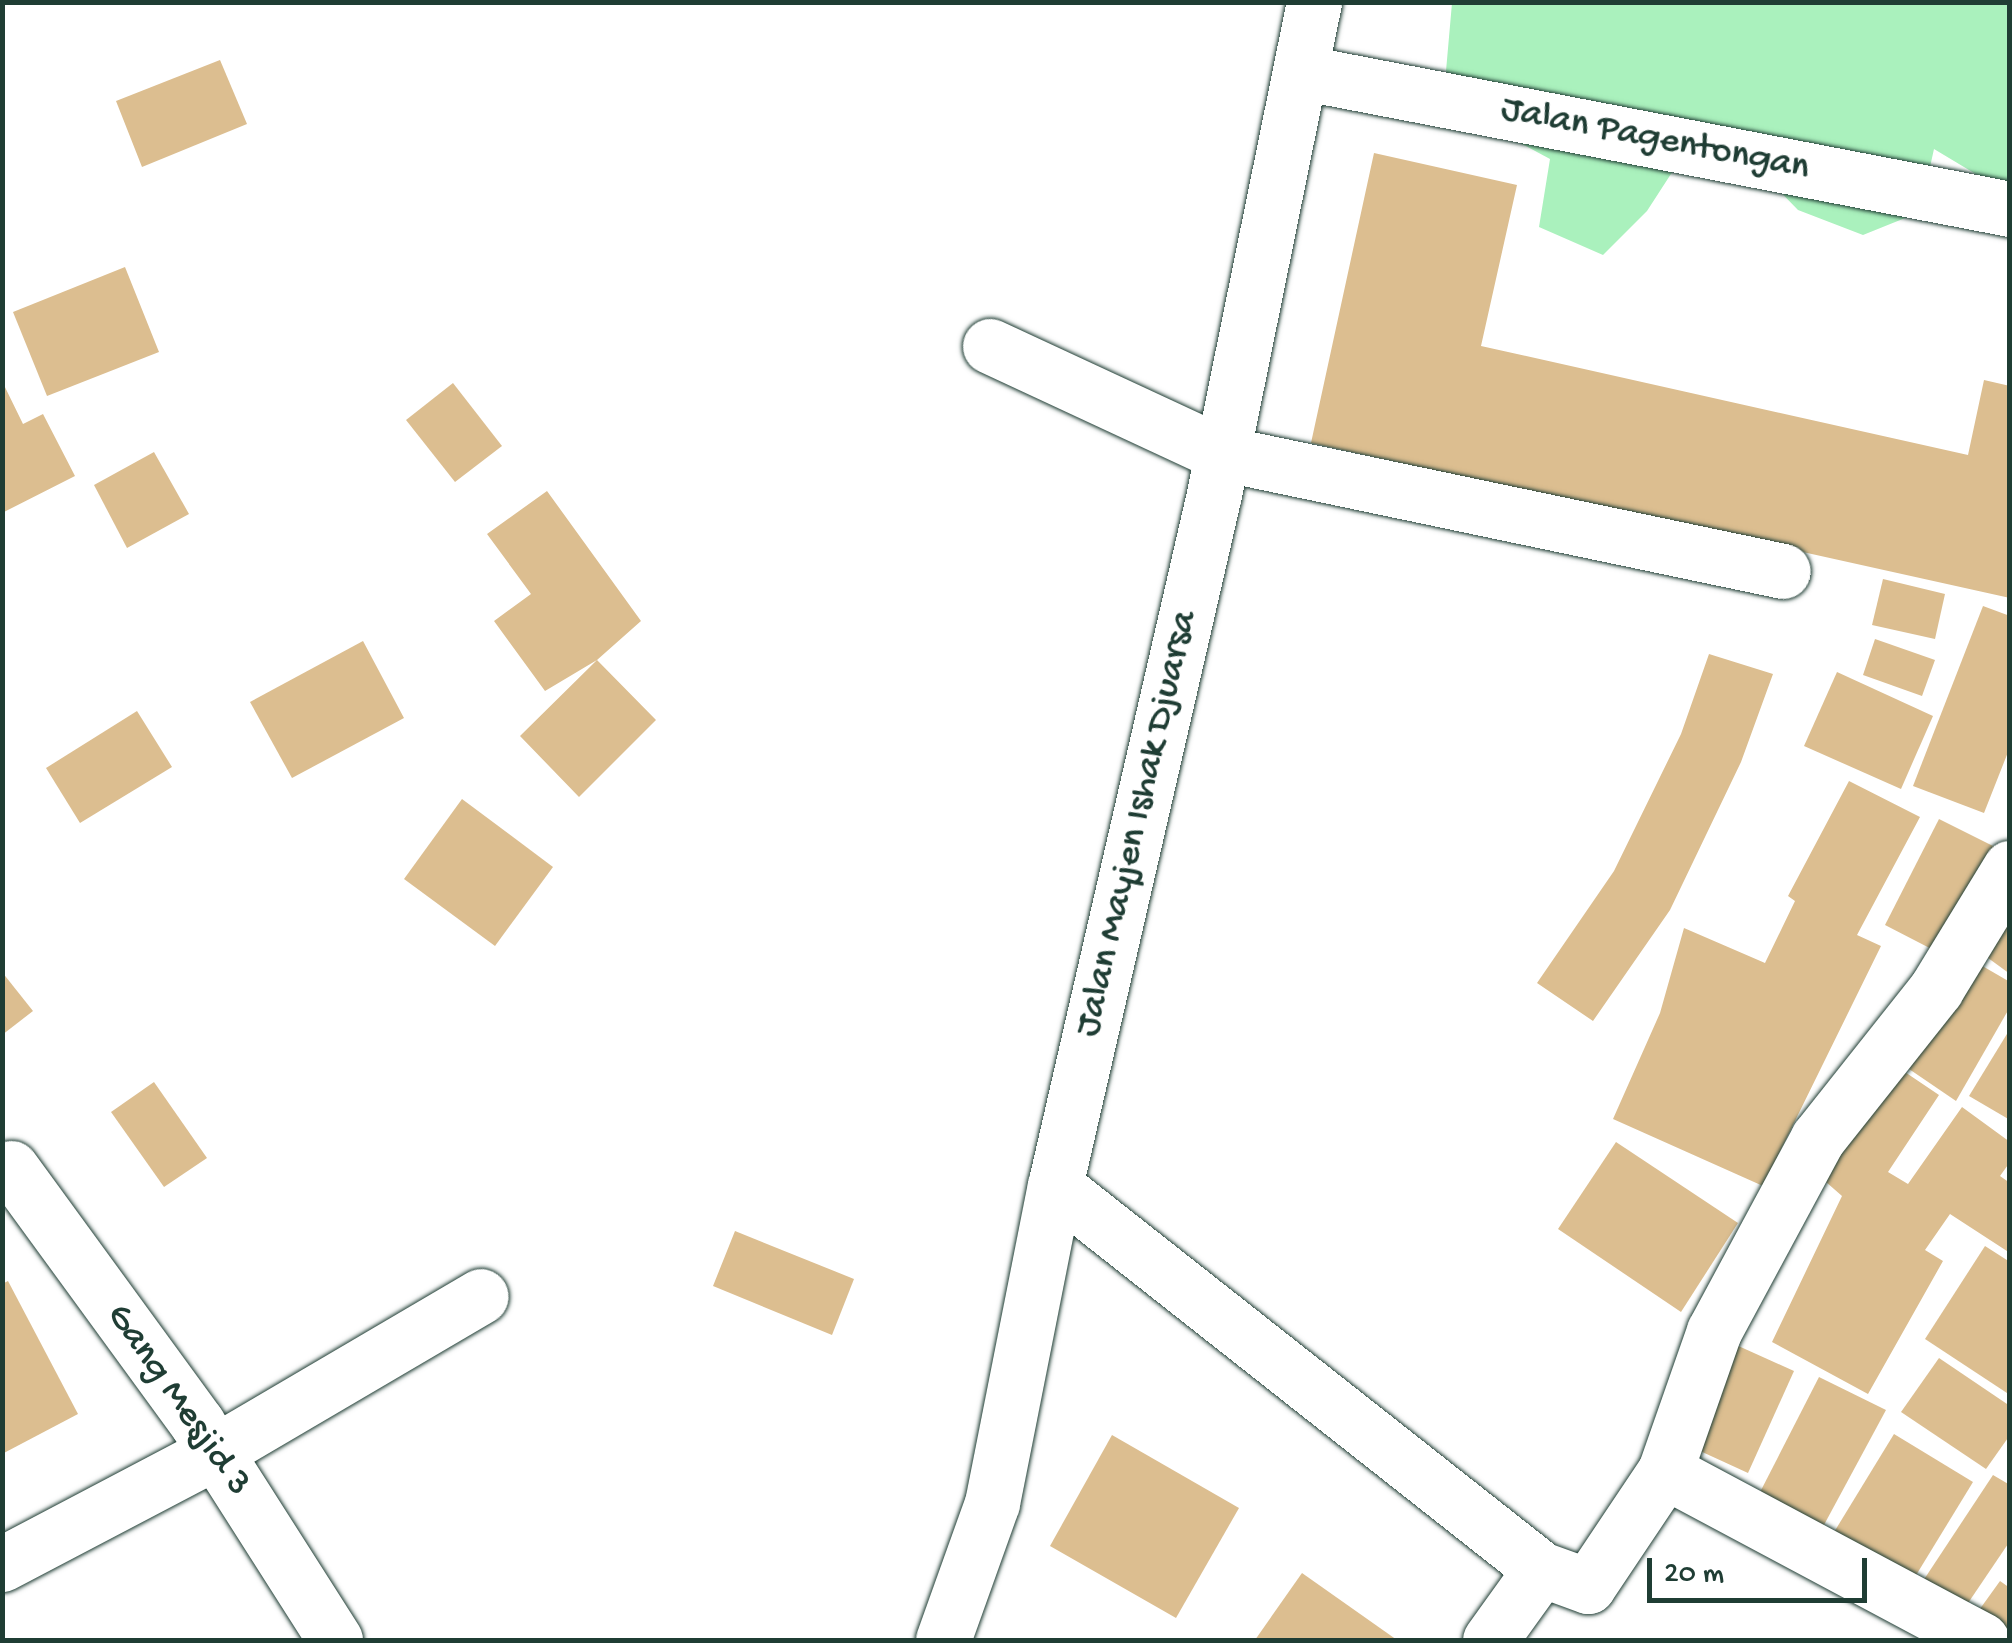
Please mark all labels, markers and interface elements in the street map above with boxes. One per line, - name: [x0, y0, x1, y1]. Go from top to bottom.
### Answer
- street label: Jalan Pagentongan: [1497, 88, 1813, 192]
- street label: Jalan Mayjen Ishak Djuarsa: [1067, 607, 1209, 1041]
- street label: Gang Mesjid 3: [94, 1296, 260, 1506]
- scale bar: [1652, 1538, 1872, 1600]
- text: 20 m: [1664, 1558, 1724, 1593]

